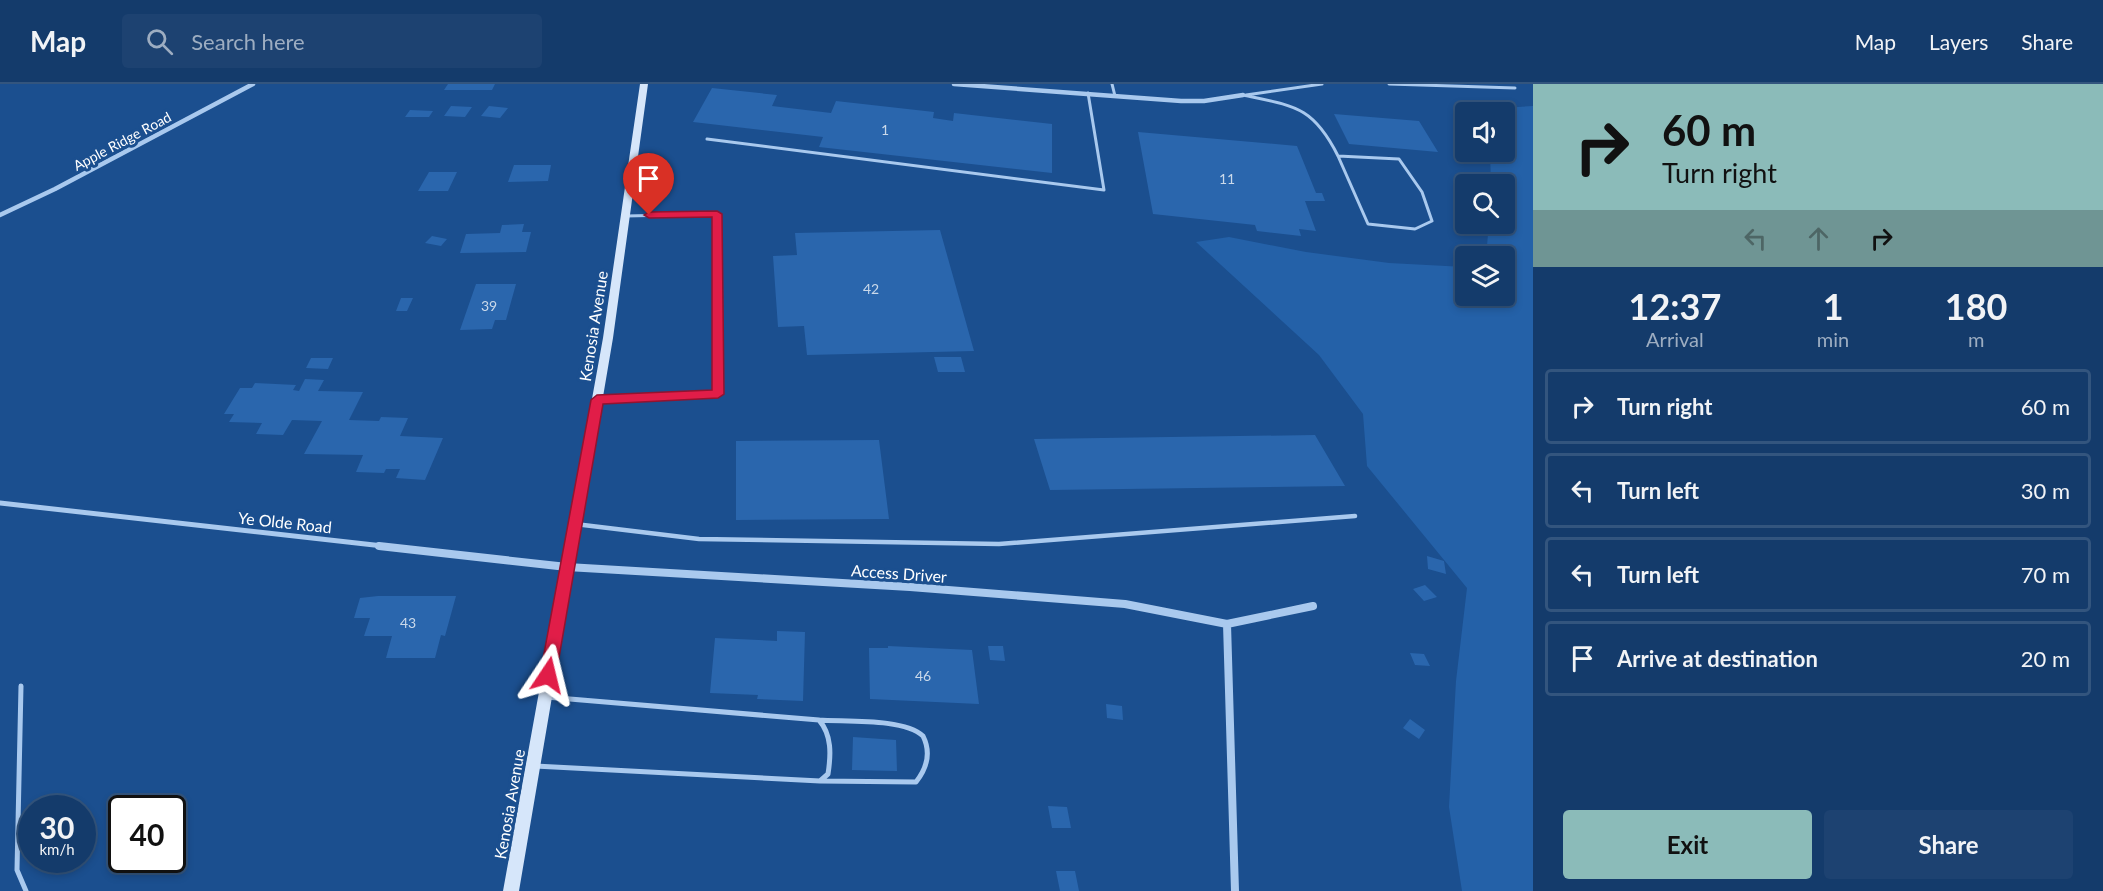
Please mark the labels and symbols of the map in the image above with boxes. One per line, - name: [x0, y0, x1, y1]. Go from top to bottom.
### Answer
- street label: Apple Ridge Road: [70, 108, 174, 174]
- house number: 1: [881, 121, 889, 138]
- pin: [623, 153, 674, 215]
- house number: 11: [1219, 170, 1235, 187]
- street label: Kenosia Avenue: [575, 269, 611, 383]
- house number: 42: [863, 280, 879, 297]
- house number: 39: [481, 297, 497, 314]
- street label: Ye Olde Road: [237, 508, 333, 536]
- street label: Access Driver: [850, 560, 948, 586]
- house number: 43: [400, 614, 416, 631]
- position arrow: [516, 643, 580, 707]
- house number: 46: [915, 667, 931, 684]
- street label: Kenosia Avenue: [490, 747, 528, 861]
- speed limit sign: 40: [108, 795, 186, 873]

